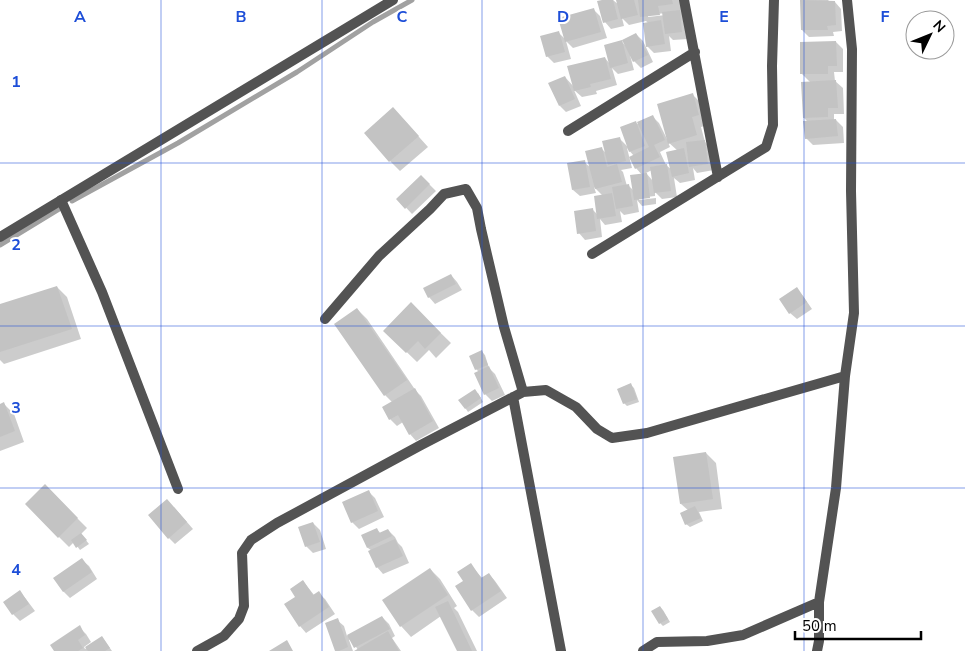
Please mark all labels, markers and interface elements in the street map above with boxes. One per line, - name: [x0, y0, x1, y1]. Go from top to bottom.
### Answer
- text: A: [74, 6, 86, 28]
- text: B: [235, 6, 247, 28]
- text: C: [397, 6, 408, 28]
- text: D: [557, 6, 569, 28]
- text: E: [719, 6, 729, 28]
- text: F: [881, 6, 890, 28]
- north arrow: [905, 10, 955, 60]
- text: N: [929, 16, 950, 37]
- text: 1: [11, 71, 21, 93]
- text: 2: [11, 234, 21, 256]
- text: 3: [11, 397, 21, 419]
- text: 4: [11, 559, 21, 581]
- scale bar: [795, 608, 921, 640]
- text: 50 m: [802, 616, 837, 636]

